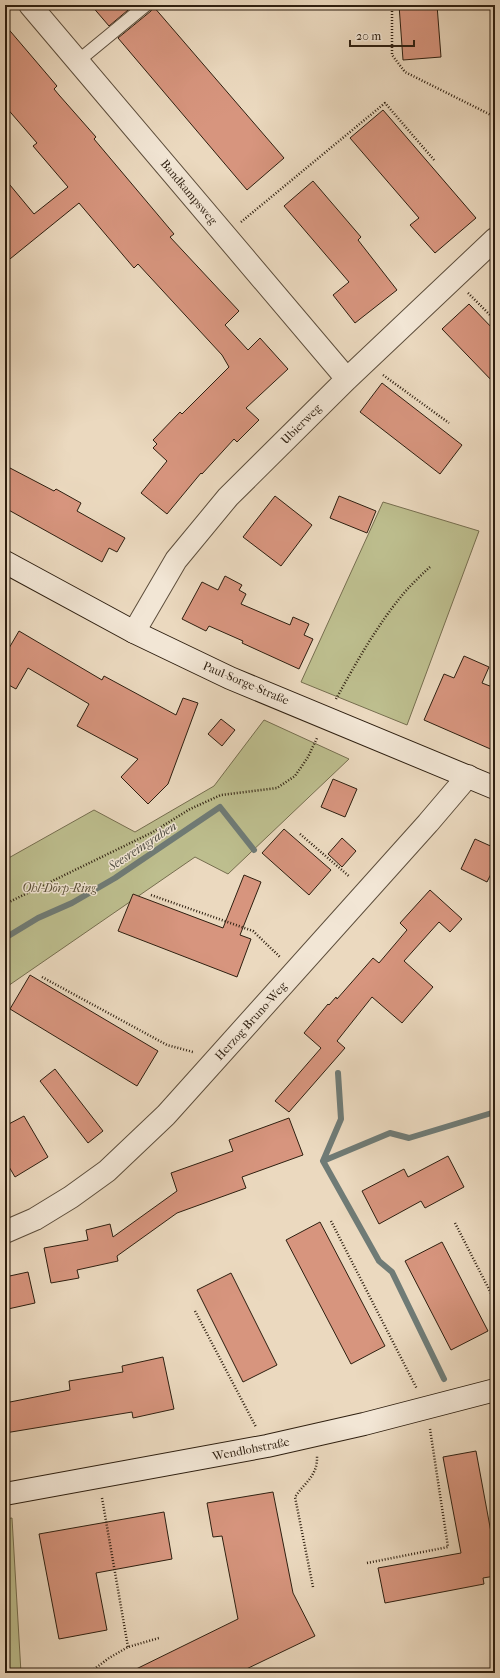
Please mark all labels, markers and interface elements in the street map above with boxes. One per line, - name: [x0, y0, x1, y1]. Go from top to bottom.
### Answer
- scale bar: [350, 22, 414, 48]
- text: 20 m: [356, 29, 381, 43]
- street label: Bandkampsweg: [158, 157, 221, 228]
- street label: Ubierweg: [278, 401, 324, 447]
- street label: Paul-Sorge-Straße: [201, 659, 291, 707]
- water label: Seesreingraben: [104, 818, 179, 874]
- park label: Ohl-Dörp-Ring: [22, 881, 96, 895]
- street label: Herzog-Bruno-Weg: [212, 979, 290, 1063]
- street label: Wendlohstraße: [210, 1435, 291, 1464]

